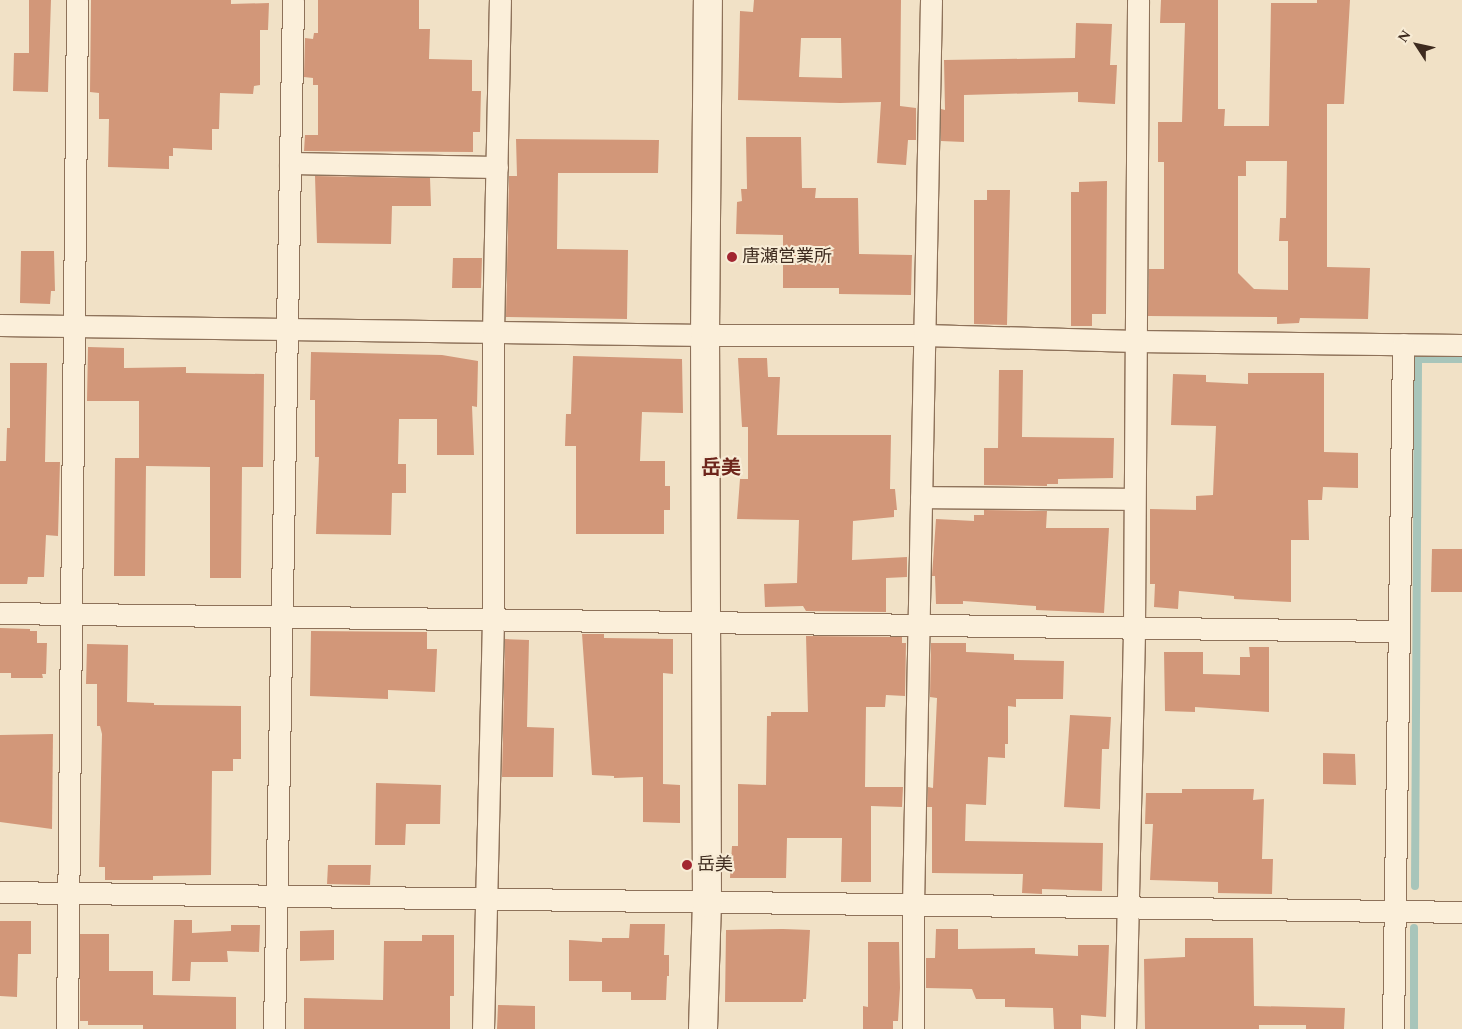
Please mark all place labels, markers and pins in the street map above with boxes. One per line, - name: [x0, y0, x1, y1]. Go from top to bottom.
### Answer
- place label: 唐瀬営業所: [742, 246, 832, 268]
- marker: 唐瀬営業所: [726, 251, 738, 263]
- place label: 岳美: [697, 854, 733, 876]
- marker: 岳美: [681, 859, 693, 871]

